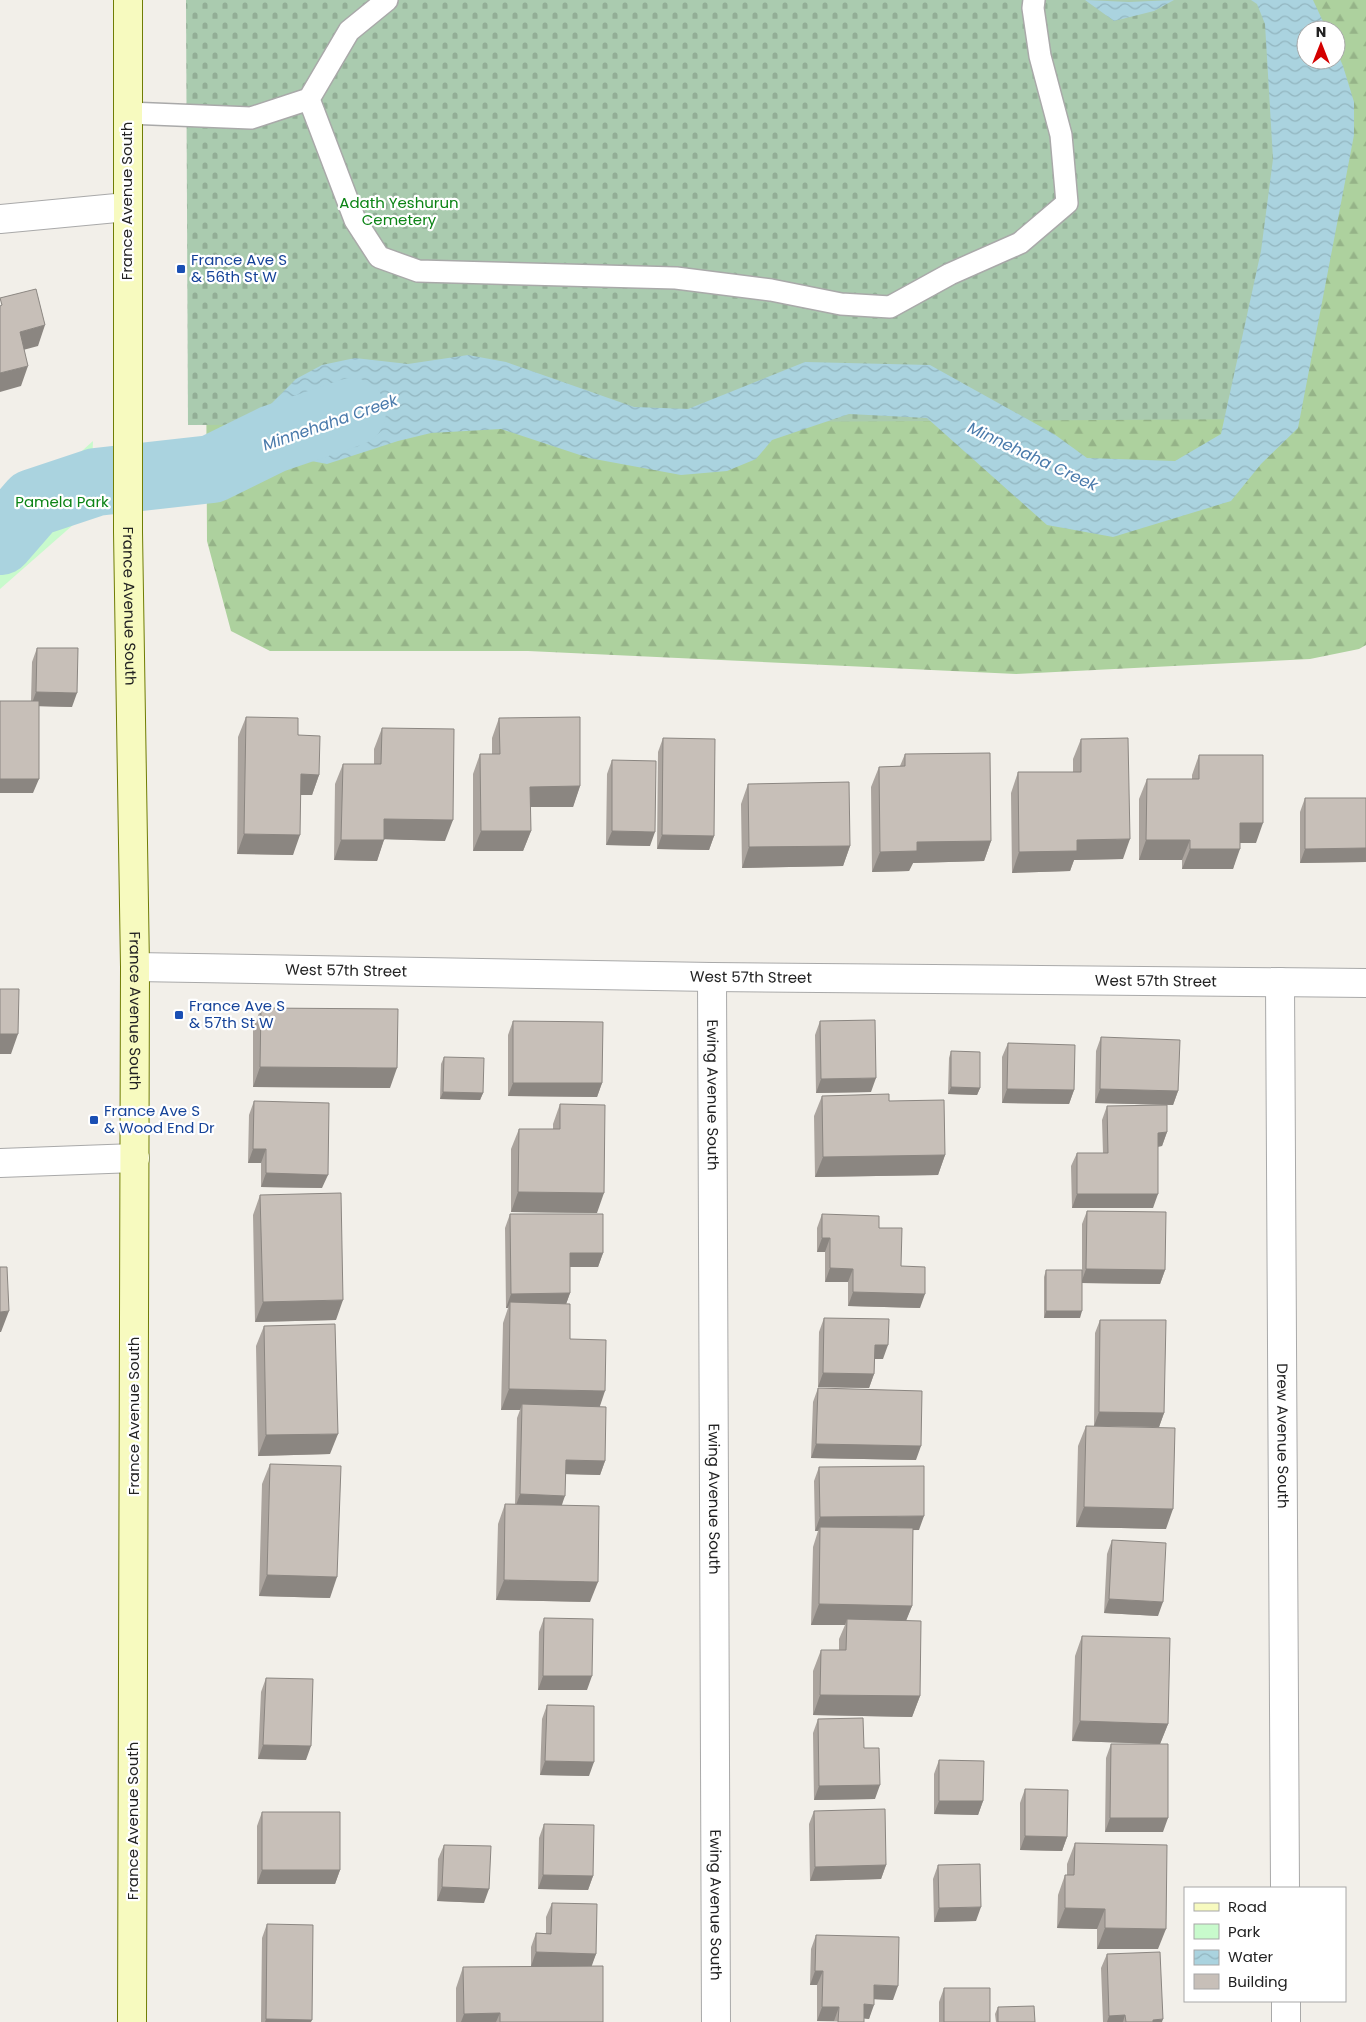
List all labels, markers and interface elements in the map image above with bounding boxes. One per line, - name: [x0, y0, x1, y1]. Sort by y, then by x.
- north arrow: [1296, 20, 1346, 70]
- text: N: [1316, 22, 1326, 42]
- street label: France Avenue South: [116, 122, 137, 280]
- park label: Adath Yeshurun Cemetery: [339, 192, 459, 230]
- place label: France Ave S & 56th St W: [191, 249, 287, 287]
- marker: France Ave S & 56th St W: [175, 263, 187, 275]
- water label: Minnehaha Creek: [260, 388, 401, 456]
- water label: Minnehaha Creek: [964, 416, 1102, 497]
- park label: Pamela Park: [15, 491, 109, 512]
- street label: France Avenue South: [118, 527, 141, 686]
- street label: France Avenue South: [124, 931, 146, 1090]
- street label: West 57th Street: [285, 959, 407, 982]
- street label: West 57th Street: [690, 966, 812, 988]
- street label: West 57th Street: [1095, 970, 1217, 992]
- place label: France Ave S & 57th St W: [189, 995, 285, 1033]
- marker: France Ave S & 57th St W: [173, 1009, 185, 1021]
- street label: Ewing Avenue South: [702, 1019, 724, 1171]
- place label: France Ave S & Wood End Dr: [104, 1100, 215, 1138]
- marker: France Ave S & Wood End Dr: [88, 1114, 100, 1126]
- street label: France Avenue South: [123, 1337, 144, 1495]
- street label: Drew Avenue South: [1272, 1363, 1294, 1509]
- street label: Ewing Avenue South: [704, 1423, 725, 1575]
- street label: France Avenue South: [122, 1742, 143, 1900]
- street label: Ewing Avenue South: [705, 1829, 727, 1981]
- legend: [1184, 1887, 1346, 2002]
- text: Road: [1228, 1896, 1267, 1917]
- text: Park: [1228, 1921, 1260, 1942]
- text: Water: [1228, 1946, 1274, 1967]
- text: Building: [1228, 1971, 1288, 1992]

